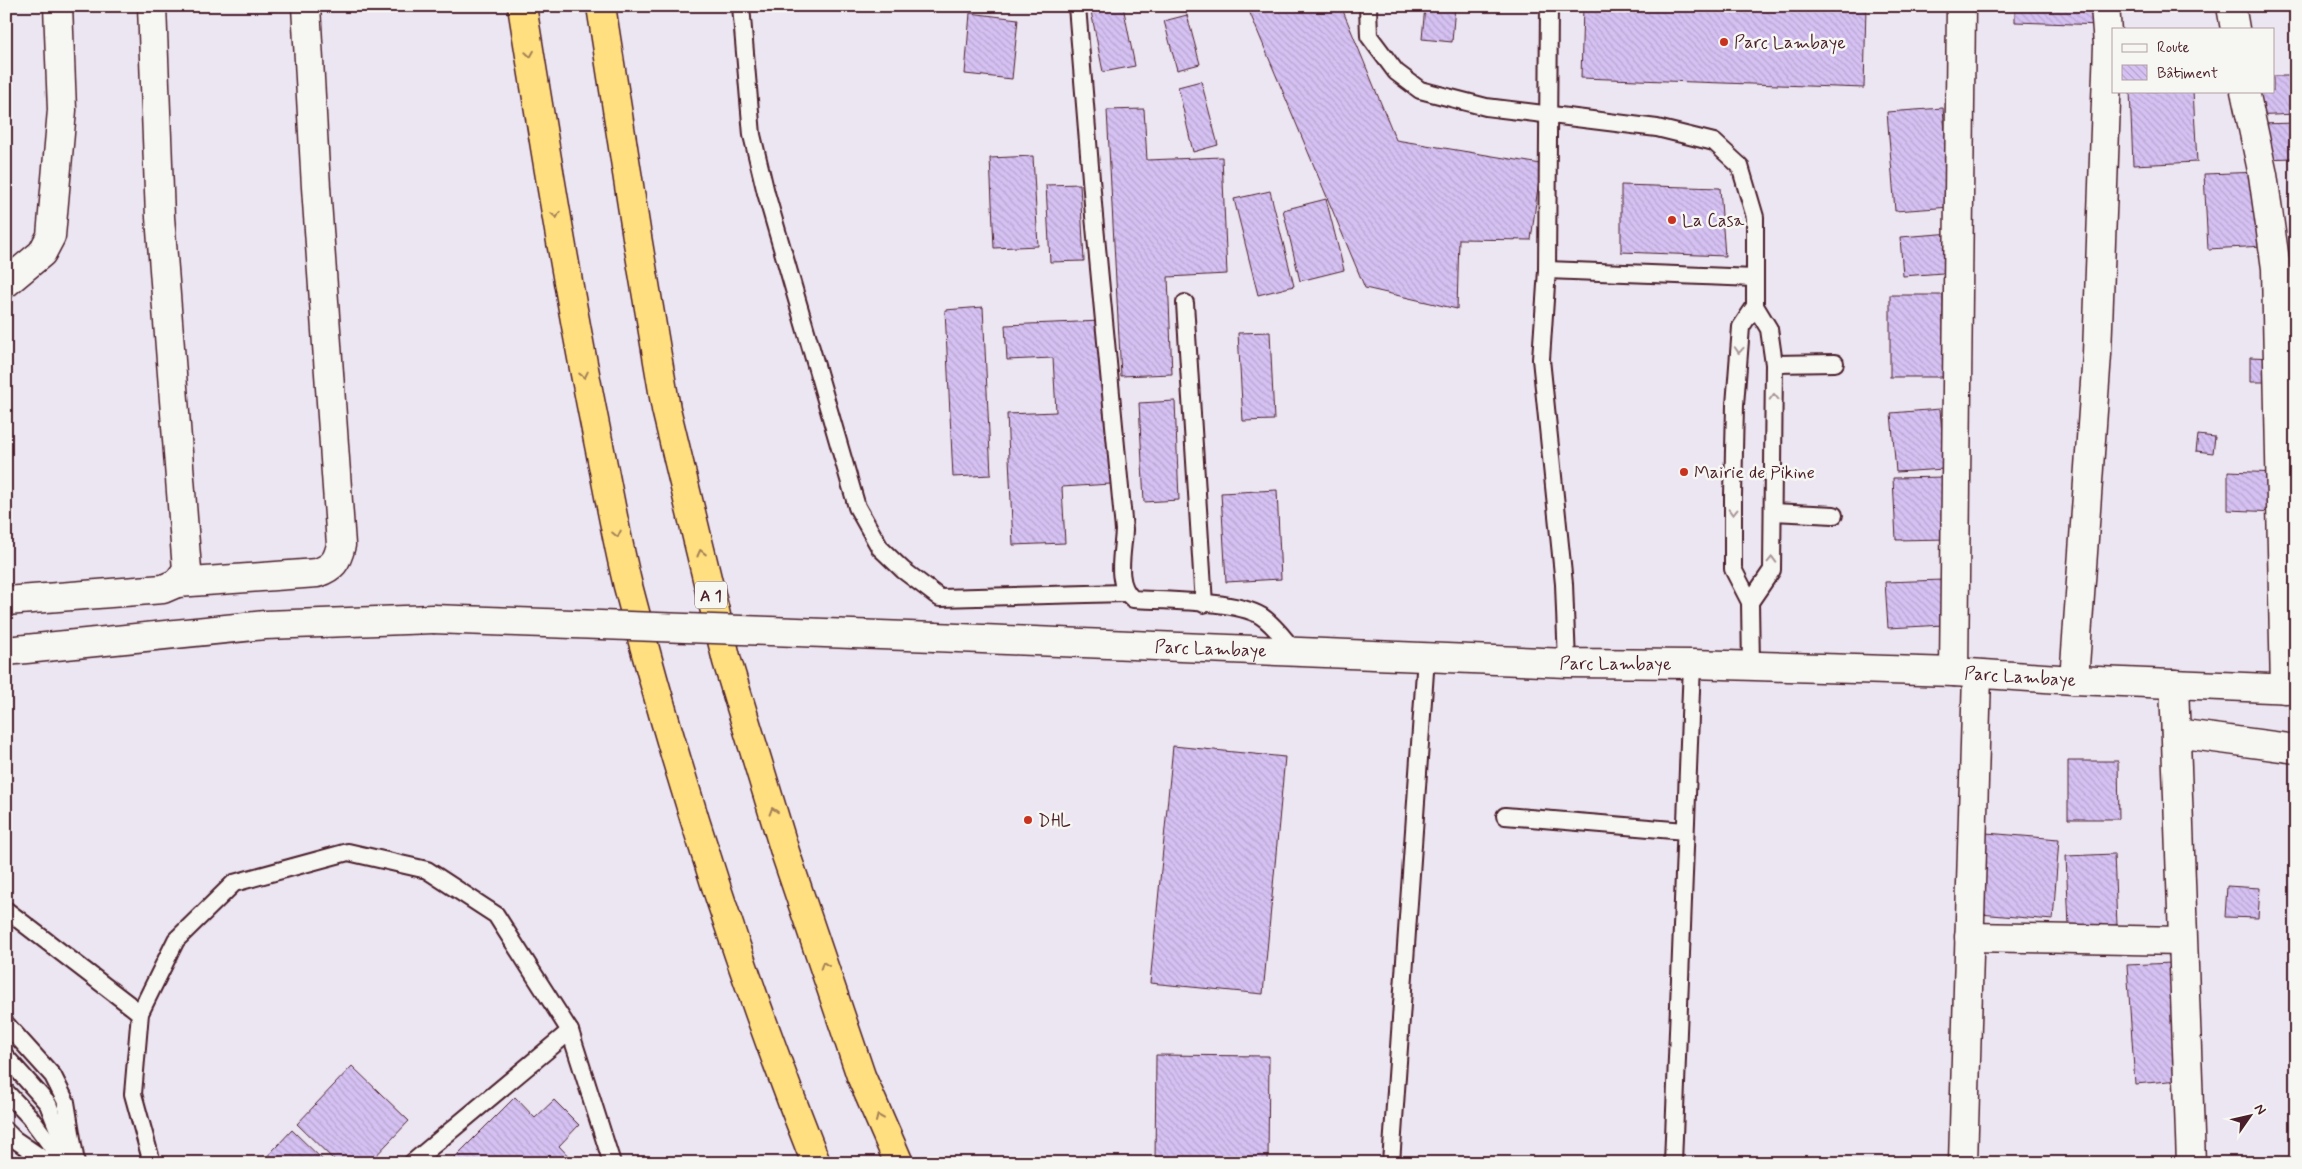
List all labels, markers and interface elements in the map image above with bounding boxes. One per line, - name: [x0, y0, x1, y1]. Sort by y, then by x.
- legend: [2112, 28, 2274, 92]
- place label: Parc Lambaye: [1734, 31, 1846, 55]
- marker: Parc Lambaye: [1718, 36, 1730, 48]
- text: Route: [2157, 38, 2190, 58]
- one-way arrow: [524, 51, 535, 59]
- text: Bâtiment: [2157, 64, 2218, 84]
- place label: La Casa: [1682, 209, 1745, 233]
- one-way arrow: [550, 210, 560, 219]
- marker: La Casa: [1666, 214, 1678, 226]
- one-way arrow: [1734, 346, 1745, 354]
- one-way arrow: [579, 370, 589, 379]
- one-way arrow: [1769, 393, 1779, 400]
- place label: Mairie de Pikine: [1694, 461, 1815, 485]
- marker: Mairie de Pikine: [1678, 466, 1690, 478]
- one-way arrow: [1727, 508, 1738, 516]
- one-way arrow: [612, 529, 622, 538]
- one-way arrow: [696, 549, 707, 558]
- one-way arrow: [1767, 555, 1777, 563]
- road number: A 1: [695, 582, 727, 608]
- street label: Parc Lambaye: [1154, 635, 1267, 664]
- street label: Parc Lambaye: [1559, 652, 1672, 677]
- street label: Parc Lambaye: [1963, 662, 2077, 693]
- one-way arrow: [769, 807, 779, 816]
- place label: DHL: [1038, 809, 1071, 833]
- marker: DHL: [1022, 814, 1034, 826]
- one-way arrow: [819, 962, 829, 970]
- north arrow: [2224, 1092, 2274, 1142]
- text: N: [2250, 1100, 2270, 1118]
- one-way arrow: [875, 1114, 886, 1123]

